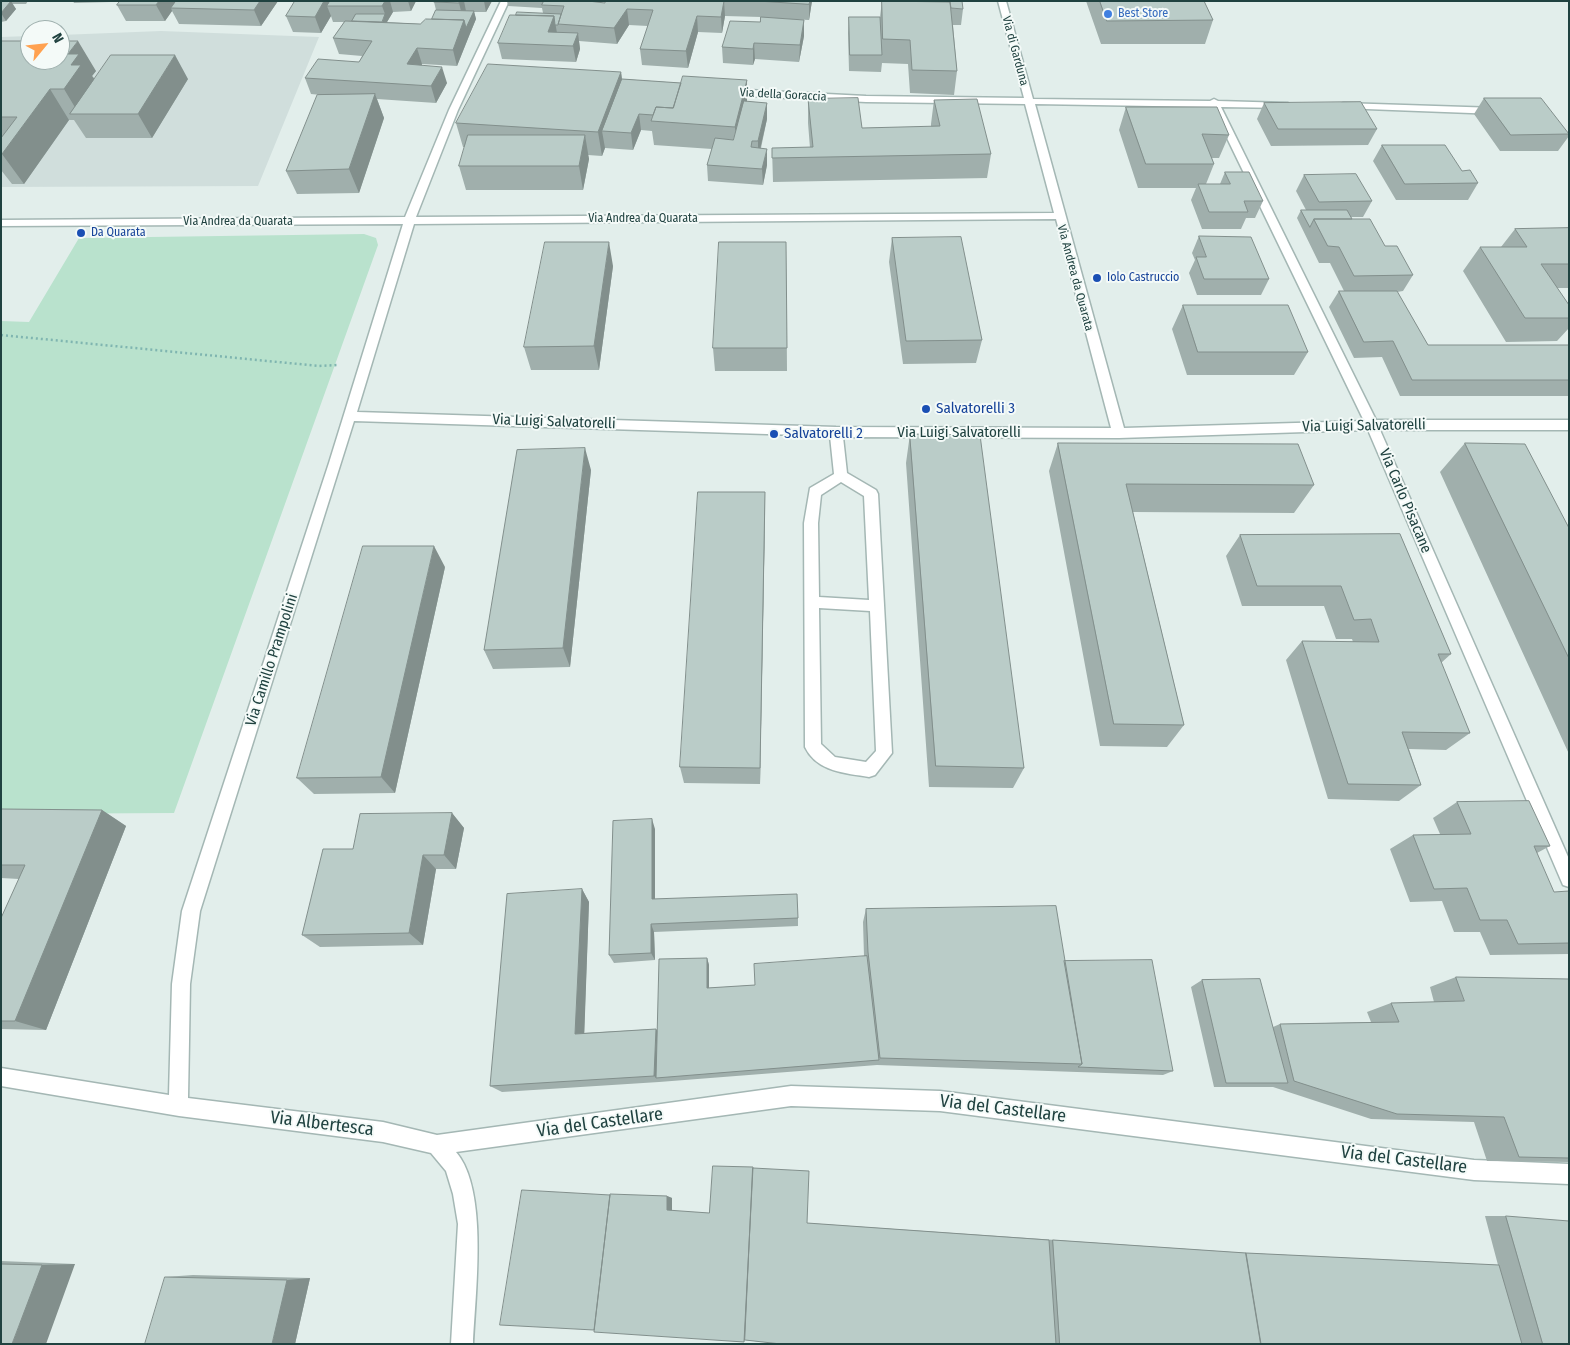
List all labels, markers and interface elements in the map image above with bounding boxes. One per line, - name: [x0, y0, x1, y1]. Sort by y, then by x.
- place label: Best Store: [1118, 7, 1168, 21]
- marker: Best Store: [1102, 8, 1114, 20]
- street label: Via di Garduna: [999, 15, 1031, 87]
- north arrow: [20, 20, 70, 70]
- text: N: [48, 30, 67, 46]
- street label: Via della Goraccia: [739, 86, 827, 104]
- street label: Via Andrea da Quarata: [588, 212, 698, 226]
- street label: Via Andrea da Quarata: [183, 215, 293, 229]
- street label: Via Andrea da Quarata: [1054, 223, 1096, 333]
- place label: Da Quarata: [91, 226, 146, 240]
- marker: Da Quarata: [75, 227, 87, 239]
- place label: Iolo Castruccio: [1107, 271, 1179, 285]
- marker: Iolo Castruccio: [1091, 272, 1103, 284]
- place label: Salvatorelli 3: [936, 400, 1015, 418]
- marker: Salvatorelli 3: [920, 403, 932, 415]
- street label: Via Luigi Salvatorelli: [492, 411, 616, 433]
- street label: Via Luigi Salvatorelli: [1302, 416, 1426, 436]
- street label: Via Luigi Salvatorelli: [897, 424, 1021, 442]
- place label: Salvatorelli 2: [784, 425, 863, 443]
- marker: Salvatorelli 2: [768, 428, 780, 440]
- street label: Via Carlo Pisacane: [1375, 446, 1435, 556]
- street label: Via Camillo Prampolini: [242, 592, 302, 728]
- street label: Via del Castellare: [939, 1091, 1067, 1127]
- street label: Via del Castellare: [536, 1103, 664, 1143]
- street label: Via Albertesca: [269, 1107, 375, 1141]
- street label: Via del Castellare: [1340, 1142, 1468, 1178]

